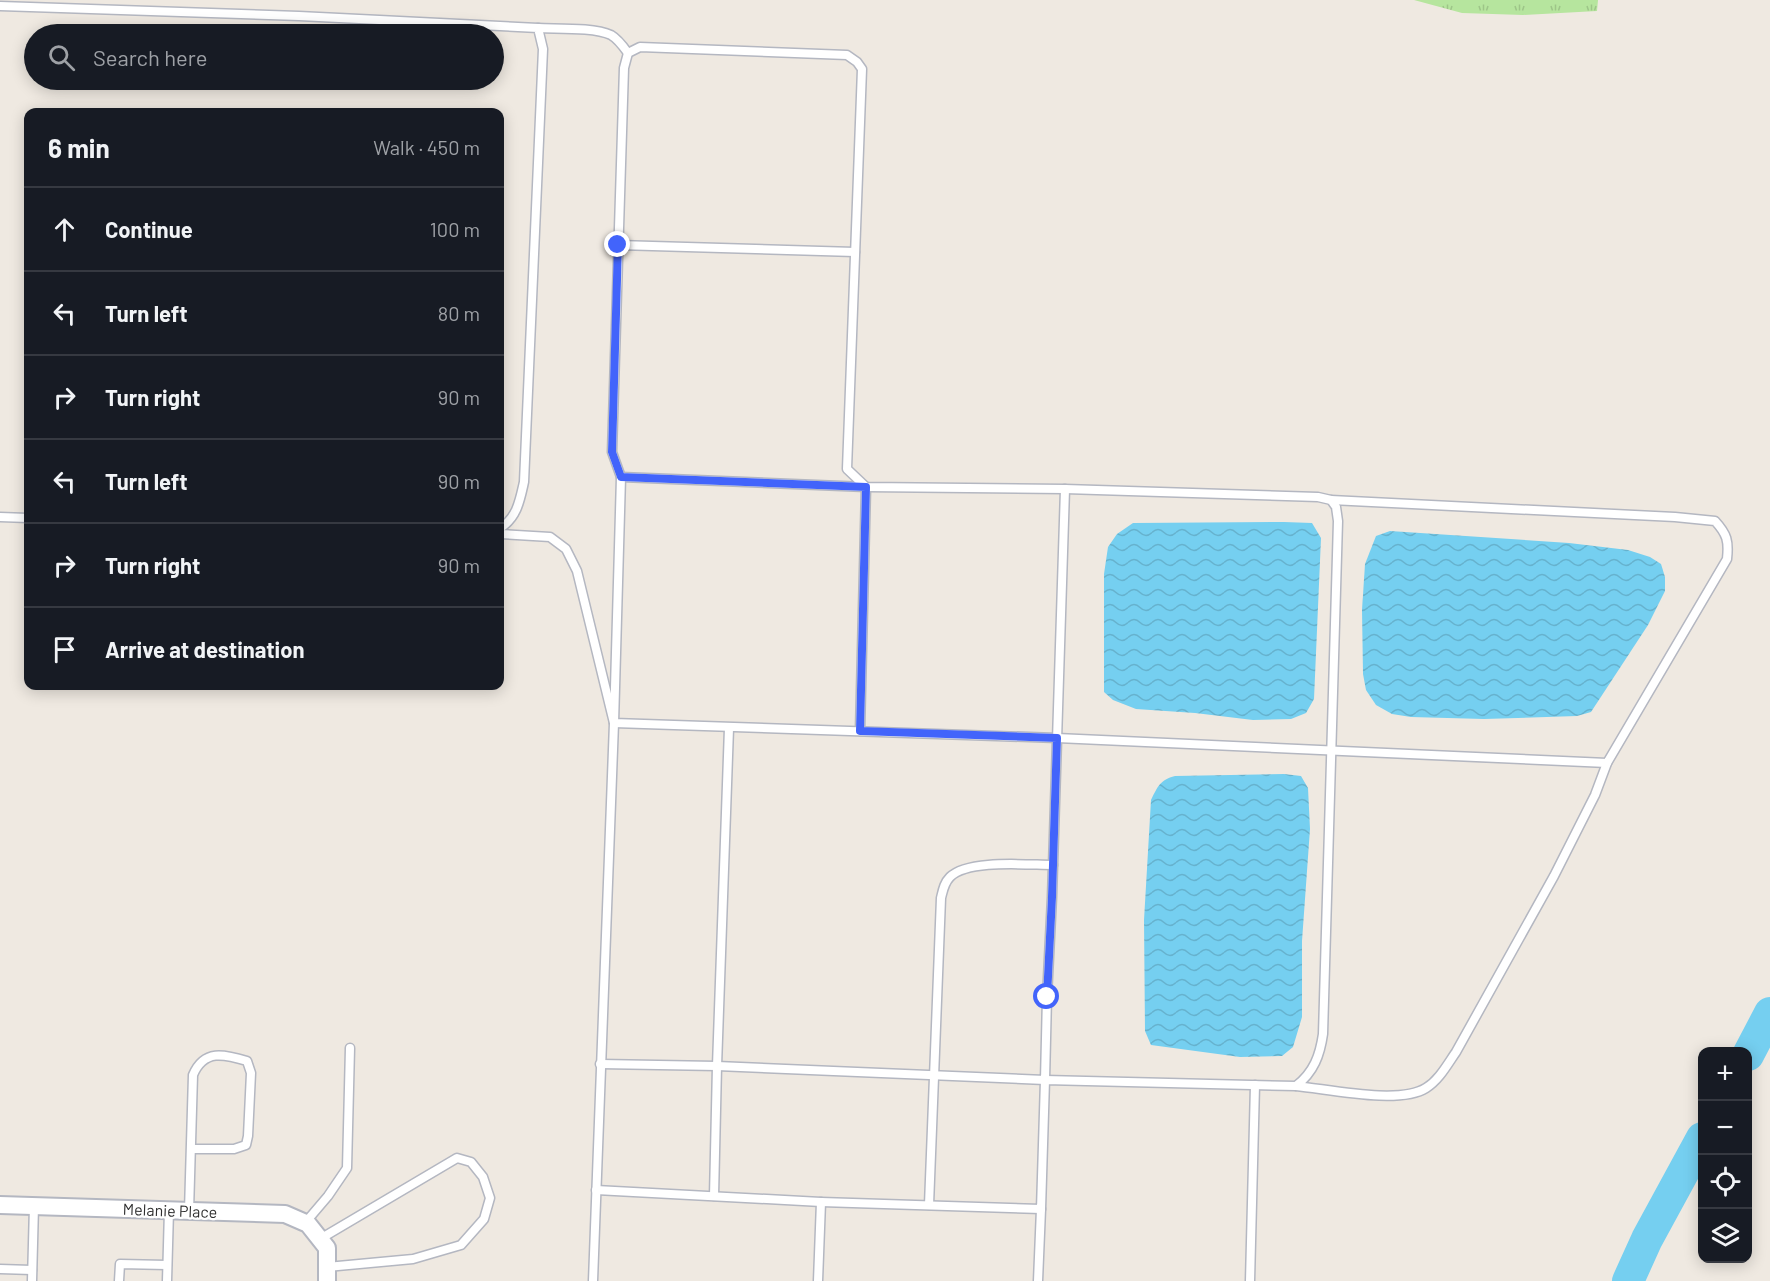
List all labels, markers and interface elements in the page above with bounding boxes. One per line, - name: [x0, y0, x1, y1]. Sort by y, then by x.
- search box: [24, 24, 504, 90]
- icon: search: [45, 41, 78, 74]
- text: Search here: [93, 44, 207, 70]
- text: 6 min: [48, 132, 110, 163]
- text: Walk · 450 m: [373, 135, 480, 159]
- icon: ahead: [48, 213, 81, 246]
- text: Continue: [105, 216, 193, 242]
- text: 100 m: [430, 217, 480, 241]
- route end: [604, 231, 630, 257]
- icon: left: [48, 297, 81, 330]
- text: Turn left: [105, 300, 188, 326]
- text: 80 m: [438, 301, 480, 325]
- icon: right: [48, 381, 81, 414]
- text: Turn right: [105, 384, 200, 410]
- text: 90 m: [438, 385, 480, 409]
- icon: left: [48, 465, 81, 498]
- text: Turn left: [105, 468, 188, 494]
- text: 90 m: [438, 469, 480, 493]
- icon: right: [48, 549, 81, 582]
- text: Turn right: [105, 552, 200, 578]
- text: 90 m: [438, 553, 480, 577]
- icon: arrive: [48, 633, 81, 666]
- text: Arrive at destination: [105, 636, 304, 662]
- route start: [1033, 983, 1059, 1009]
- map controls: [1698, 1047, 1752, 1263]
- button: +: [1698, 1047, 1752, 1101]
- button: −: [1698, 1101, 1752, 1155]
- button: locate: [1698, 1155, 1752, 1209]
- street label: Melanie Place: [123, 1199, 217, 1221]
- button: layers: [1698, 1209, 1752, 1263]

